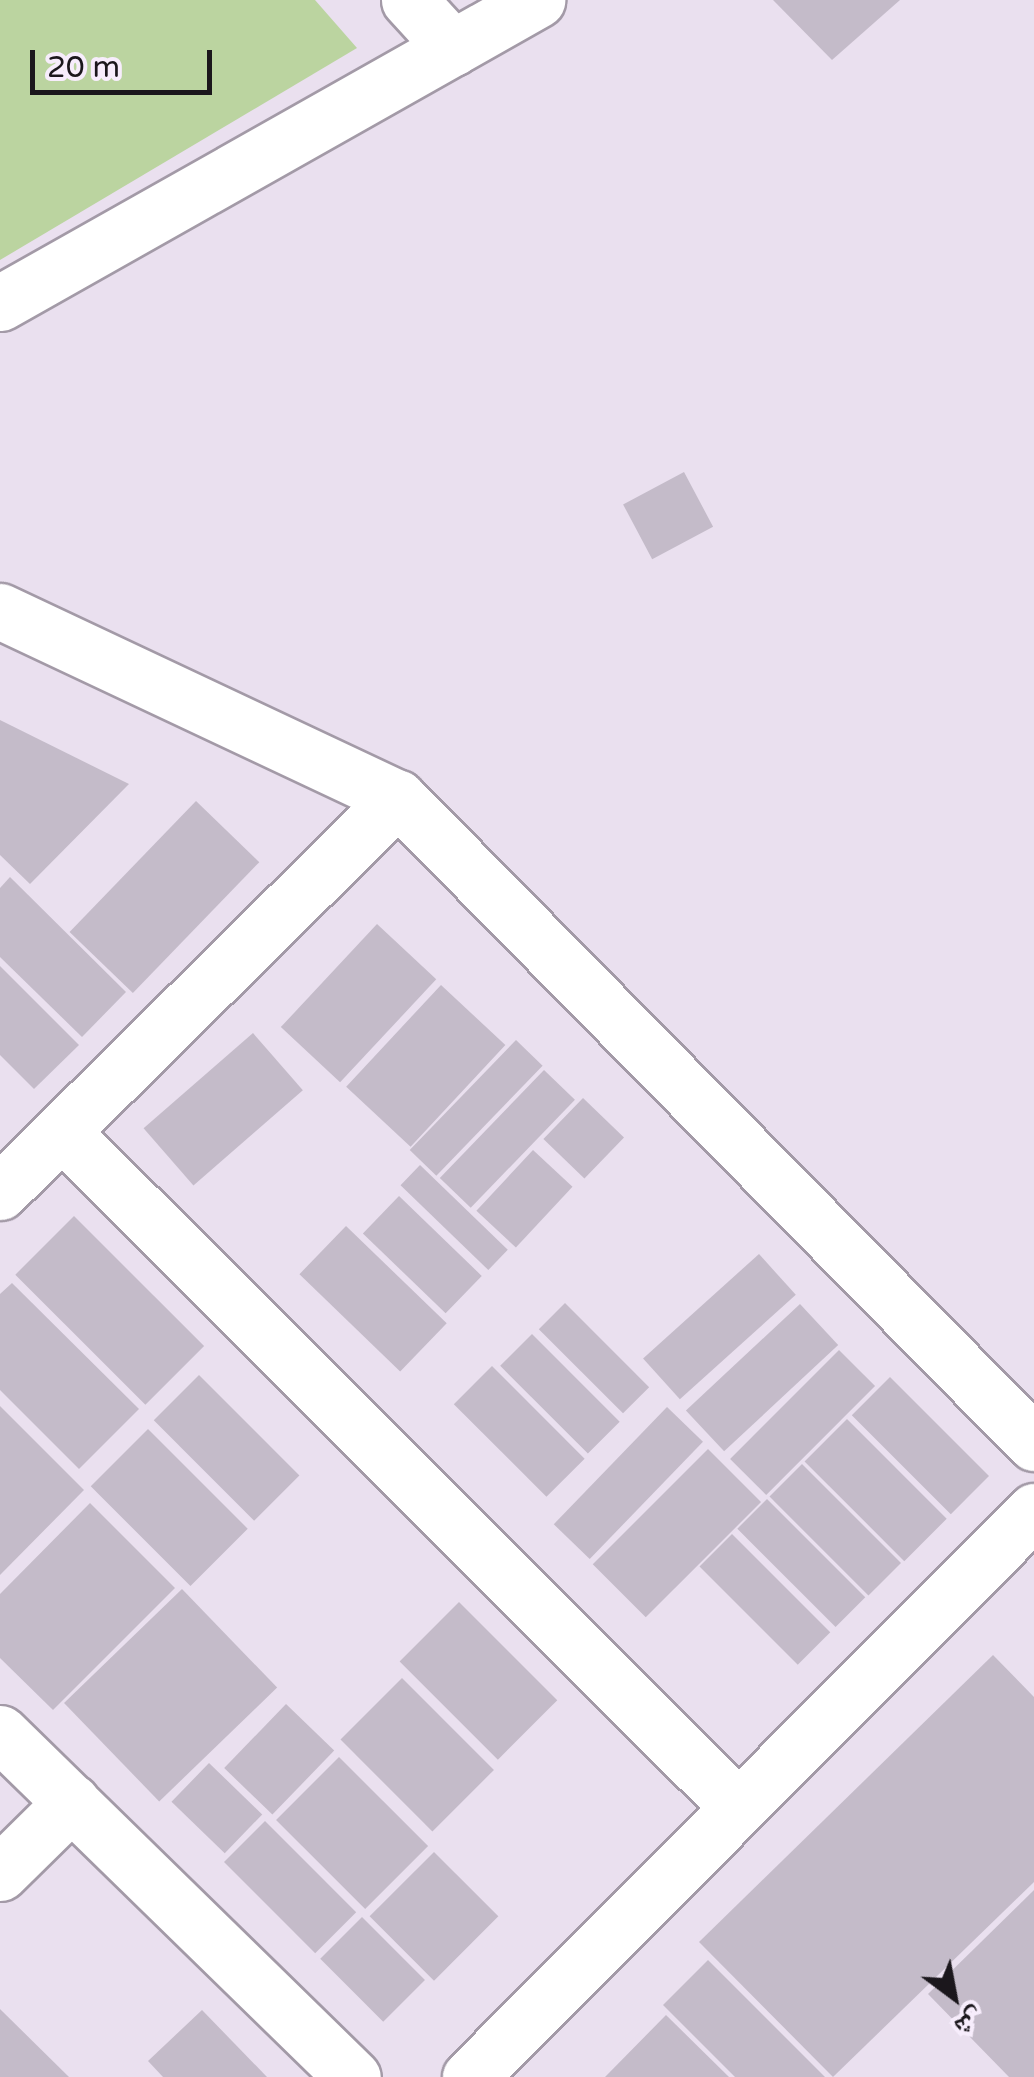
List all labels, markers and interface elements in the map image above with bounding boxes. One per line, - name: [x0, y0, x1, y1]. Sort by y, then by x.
- scale bar: [35, 30, 218, 92]
- text: 20 m: [47, 49, 120, 86]
- north arrow: [904, 1947, 1004, 2047]
- text: ش: [948, 2000, 992, 2045]

